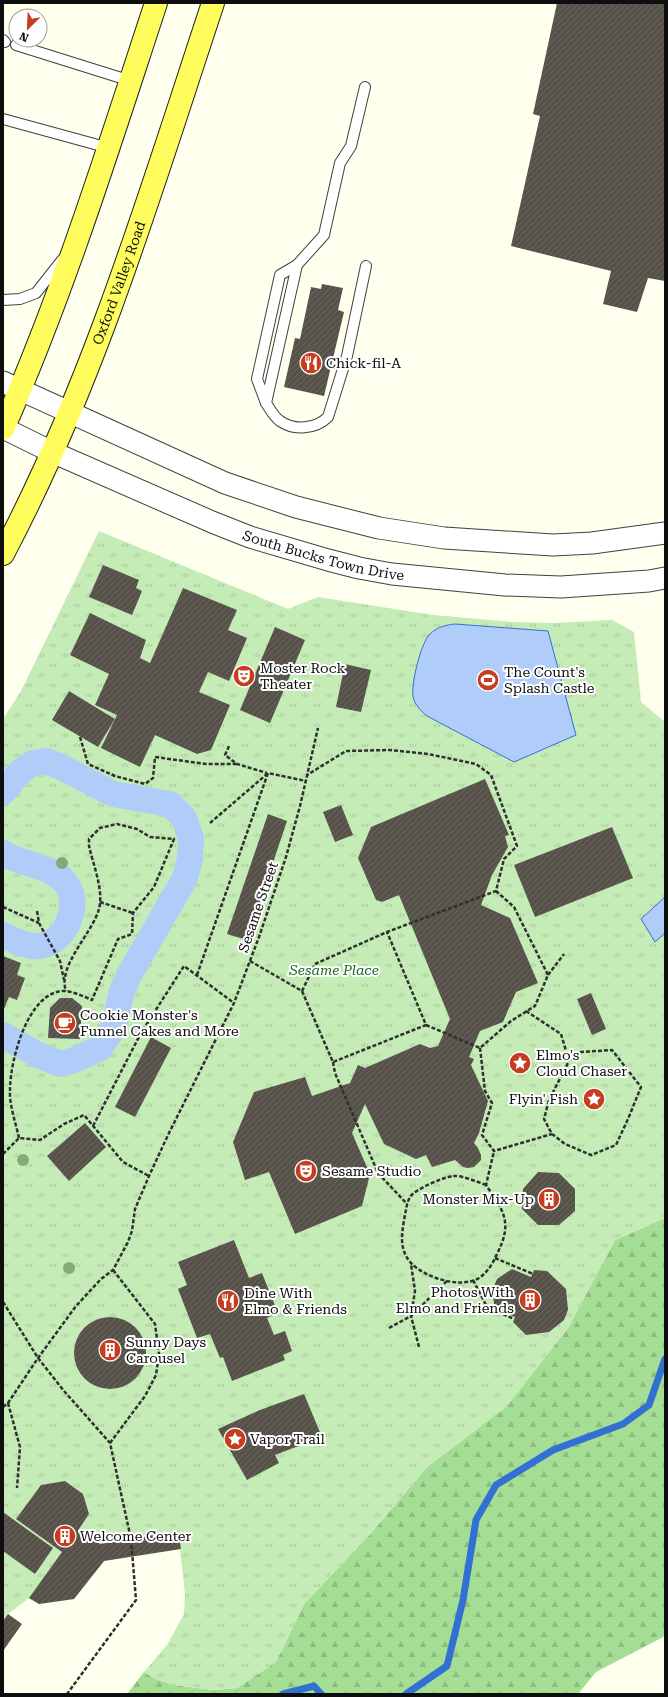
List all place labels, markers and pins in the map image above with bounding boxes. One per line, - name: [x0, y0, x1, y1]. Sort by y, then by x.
- restaurant icon: Chick-fil-A: [298, 350, 324, 376]
- place label: Chick-fil-A: [326, 355, 401, 371]
- place label: Moster Rock Theater: [260, 660, 345, 692]
- theatre icon: Moster Rock Theater: [231, 663, 257, 689]
- place label: The Count's Splash Castle: [504, 664, 595, 696]
- sports icon: The Count's Splash Castle: [475, 667, 501, 693]
- place label: Cookie Monster's Funnel Cakes and More: [80, 1007, 239, 1039]
- cafe icon: Cookie Monster's Funnel Cakes and More: [52, 1010, 78, 1036]
- place label: Elmo's Cloud Chaser: [536, 1047, 627, 1079]
- place icon: Elmo's Cloud Chaser: [507, 1050, 533, 1076]
- place icon: Flyin' Fish: [581, 1086, 607, 1112]
- place label: Flyin' Fish: [509, 1091, 578, 1107]
- theatre icon: Sesame Studio: [293, 1158, 319, 1184]
- place label: Sesame Studio: [322, 1163, 421, 1179]
- building icon: Monster Mix-Up: [536, 1186, 562, 1212]
- place label: Monster Mix-Up: [423, 1191, 534, 1207]
- place label: Photos With Elmo and Friends: [396, 1284, 514, 1316]
- place label: Dine With Elmo & Friends: [244, 1285, 347, 1317]
- building icon: Photos With Elmo and Friends: [517, 1287, 543, 1313]
- restaurant icon: Dine With Elmo & Friends: [215, 1288, 241, 1314]
- place label: Sunny Days Carousel: [126, 1334, 206, 1366]
- building icon: Sunny Days Carousel: [97, 1337, 123, 1363]
- place icon: Vapor Trail: [222, 1426, 248, 1452]
- place label: Vapor Trail: [250, 1431, 325, 1447]
- building icon: Welcome Center: [52, 1523, 78, 1549]
- place label: Welcome Center: [80, 1528, 192, 1544]

